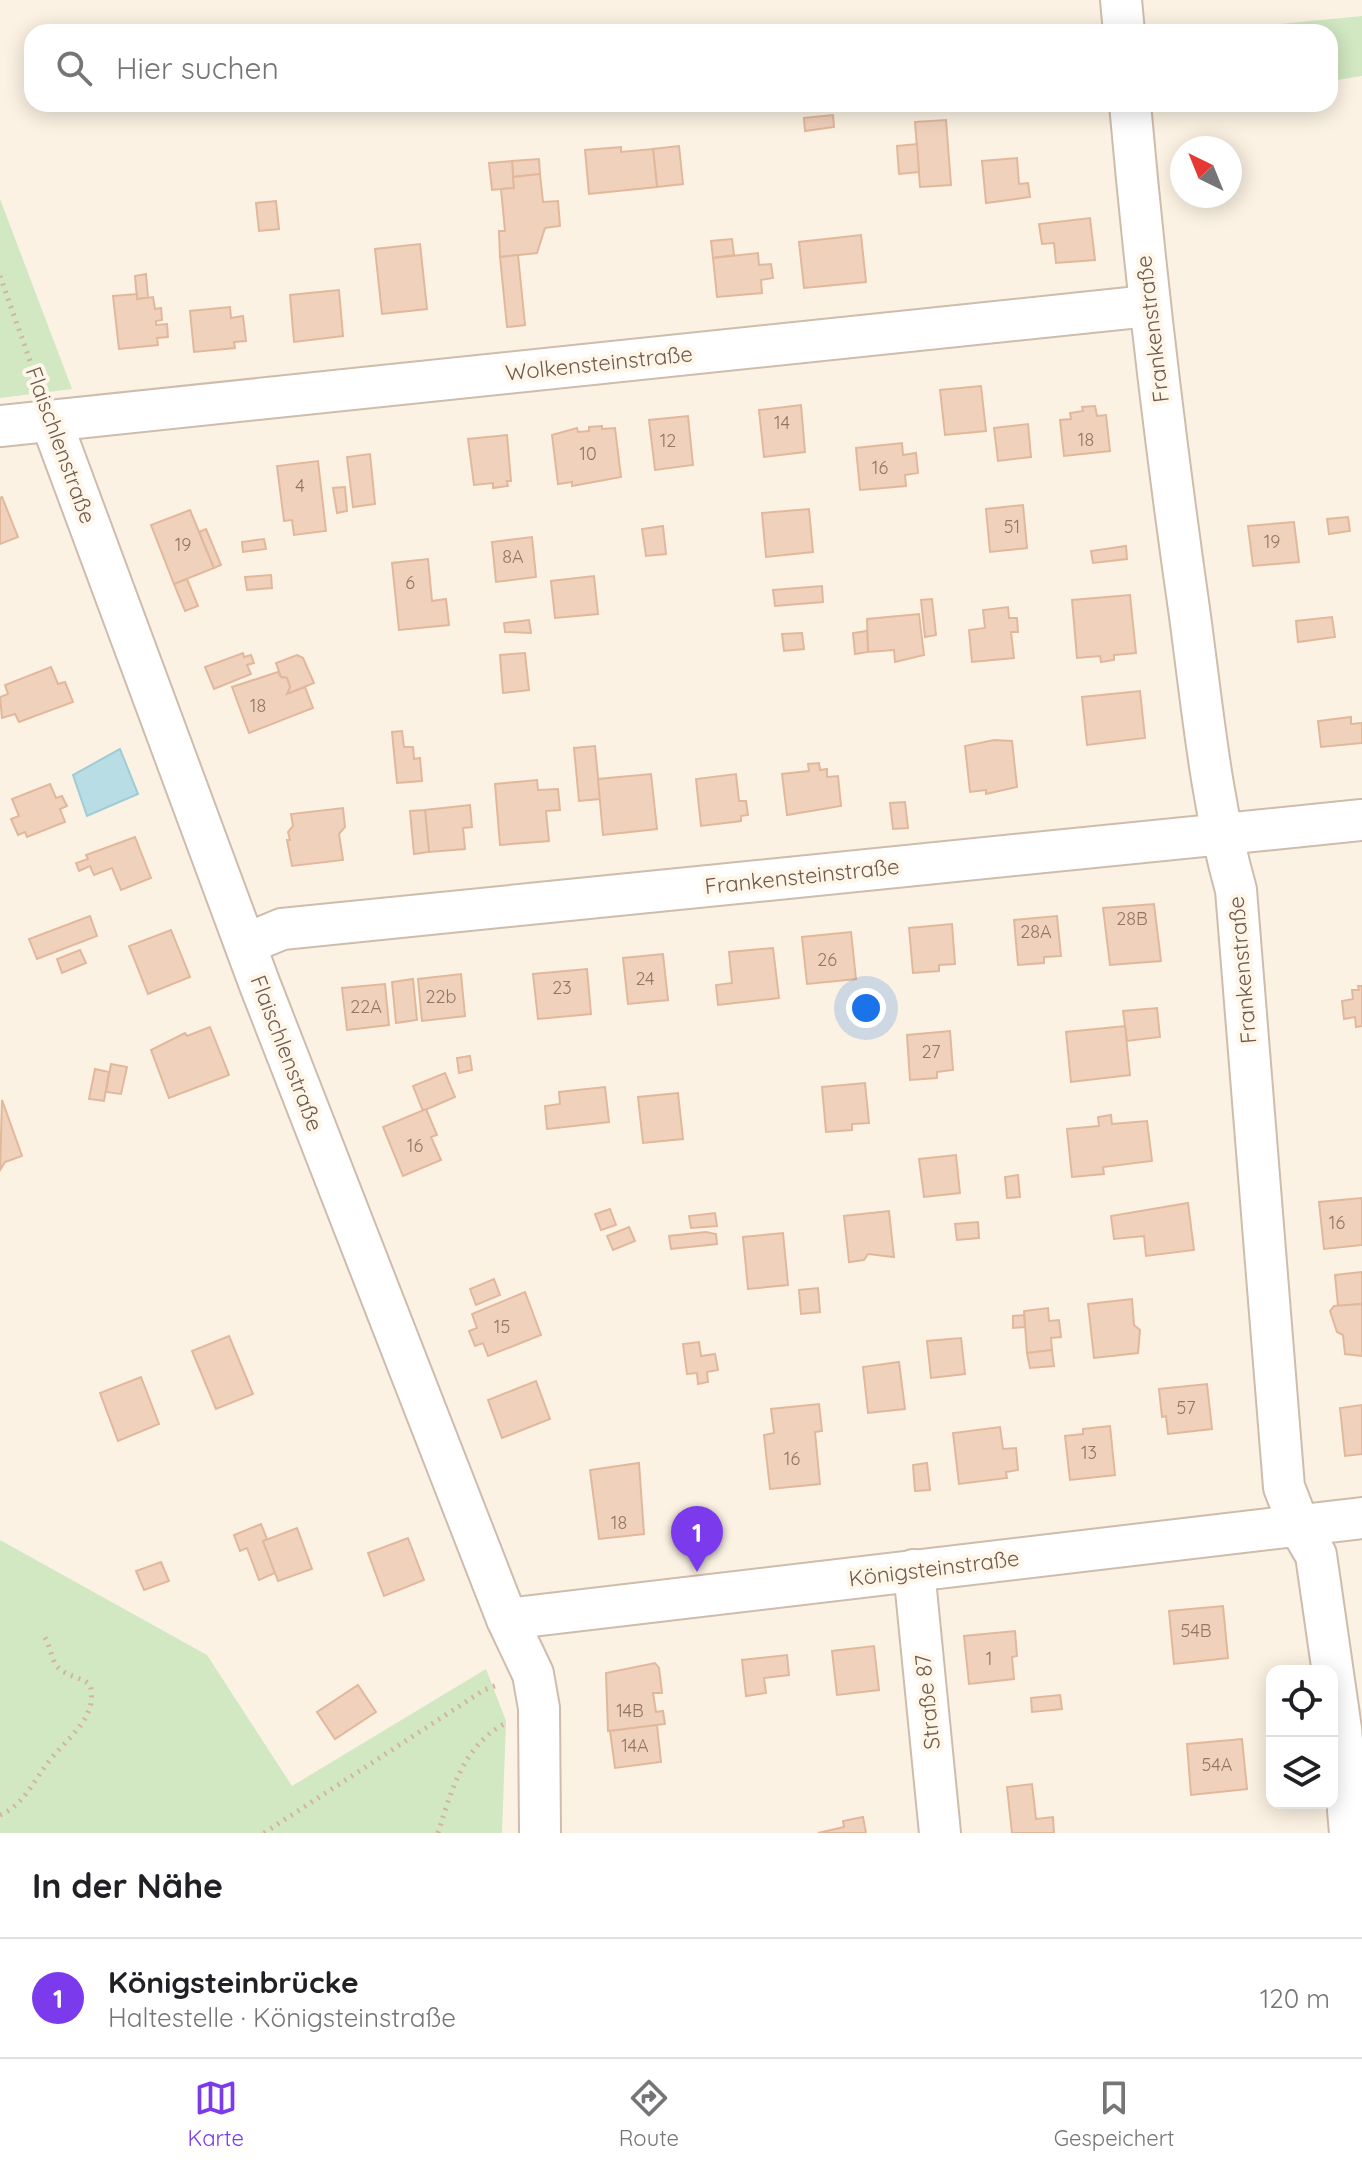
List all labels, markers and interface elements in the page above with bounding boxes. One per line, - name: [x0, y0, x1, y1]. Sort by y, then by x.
- search box: [24, 24, 1338, 112]
- icon: search: [52, 46, 96, 90]
- text: Hier suchen: [116, 49, 279, 87]
- north arrow: [1170, 136, 1242, 208]
- street label: Frankenstraße: [1129, 254, 1175, 404]
- street label: Wolkensteinstraße: [504, 339, 694, 387]
- street label: Flaischlenstraße: [20, 363, 102, 527]
- house number: 14: [774, 411, 790, 434]
- house number: 18: [1078, 428, 1094, 451]
- house number: 12: [660, 429, 676, 452]
- house number: 10: [579, 442, 597, 465]
- house number: 16: [872, 456, 888, 479]
- house number: 4: [295, 474, 305, 497]
- house number: 51: [1004, 515, 1020, 538]
- house number: 19: [1264, 530, 1280, 553]
- house number: 19: [175, 533, 191, 556]
- house number: 8A: [502, 545, 524, 568]
- house number: 6: [405, 571, 415, 594]
- house number: 18: [250, 694, 266, 717]
- street label: Frankensteinstraße: [703, 852, 901, 900]
- street label: Frankenstraße: [1222, 895, 1262, 1045]
- house number: 28B: [1116, 907, 1148, 930]
- house number: 28A: [1020, 920, 1052, 943]
- house number: 26: [817, 948, 837, 971]
- house number: 24: [635, 967, 655, 990]
- street label: Flaischlenstraße: [244, 971, 330, 1135]
- house number: 23: [552, 976, 572, 999]
- house number: 22b: [426, 985, 457, 1008]
- your location: [846, 988, 886, 1028]
- house number: 22A: [350, 995, 382, 1018]
- house number: 27: [922, 1040, 940, 1063]
- house number: 16: [407, 1134, 423, 1157]
- house number: 16: [1329, 1211, 1345, 1234]
- house number: 15: [494, 1315, 510, 1338]
- house number: 57: [1176, 1396, 1196, 1419]
- house number: 13: [1081, 1441, 1097, 1464]
- house number: 16: [784, 1447, 800, 1470]
- pin: 1: [671, 1506, 723, 1572]
- house number: 18: [611, 1511, 627, 1534]
- street label: Königsteinstraße: [847, 1544, 1021, 1592]
- house number: 54B: [1180, 1619, 1212, 1642]
- house number: 1: [986, 1647, 992, 1670]
- street label: Straße 87: [908, 1653, 946, 1751]
- map controls: [1266, 1665, 1338, 1809]
- button: locate: [1266, 1665, 1338, 1737]
- house number: 14B: [616, 1699, 644, 1722]
- house number: 14A: [621, 1734, 649, 1757]
- button: layers: [1266, 1737, 1338, 1809]
- house number: 54A: [1202, 1753, 1233, 1776]
- text: In der Nähe: [32, 1864, 223, 1907]
- text: Königsteinbrücke: [108, 1963, 359, 2001]
- text: 1: [53, 1982, 63, 2015]
- text: 120 m: [1260, 1982, 1330, 2015]
- text: Haltestelle · Königsteinstraße: [108, 2001, 456, 2034]
- tab: Karte: [187, 2076, 244, 2152]
- tab: Route: [619, 2076, 679, 2152]
- tab: Gespeichert: [1054, 2076, 1175, 2152]

